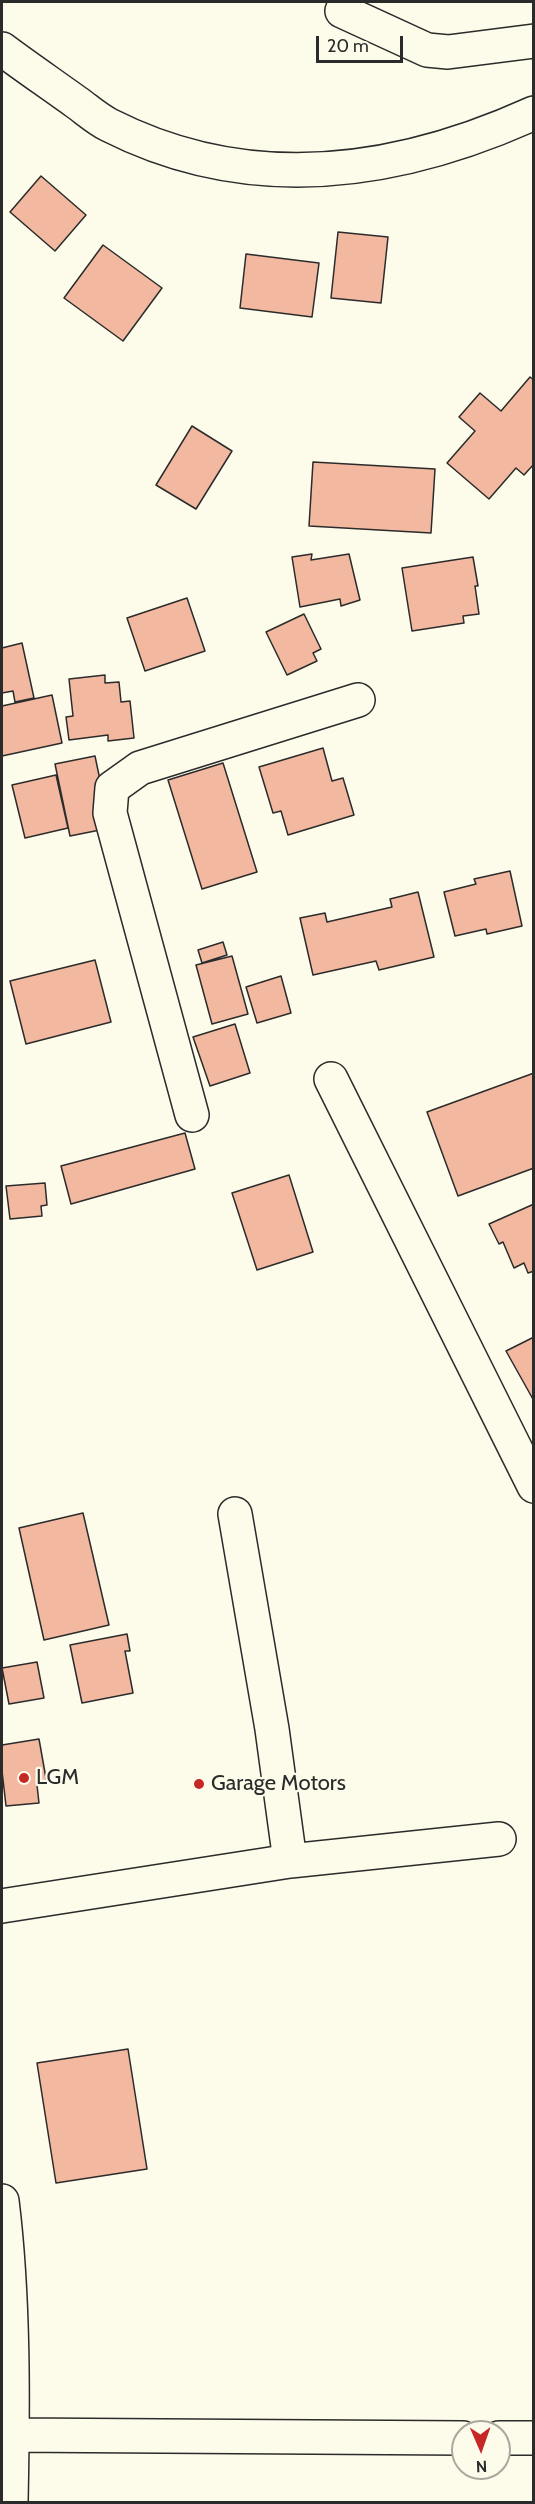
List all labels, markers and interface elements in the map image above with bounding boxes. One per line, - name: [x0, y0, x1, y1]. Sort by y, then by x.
- scale bar: [319, 24, 406, 62]
- text: 20 m: [327, 35, 369, 57]
- place label: LGM: [36, 1765, 79, 1791]
- marker: LGM: [17, 1771, 31, 1785]
- place label: Garage Motors: [211, 1771, 346, 1797]
- marker: Garage Motors: [192, 1777, 206, 1791]
- north arrow: [451, 2420, 511, 2480]
- text: N: [476, 2457, 488, 2476]

